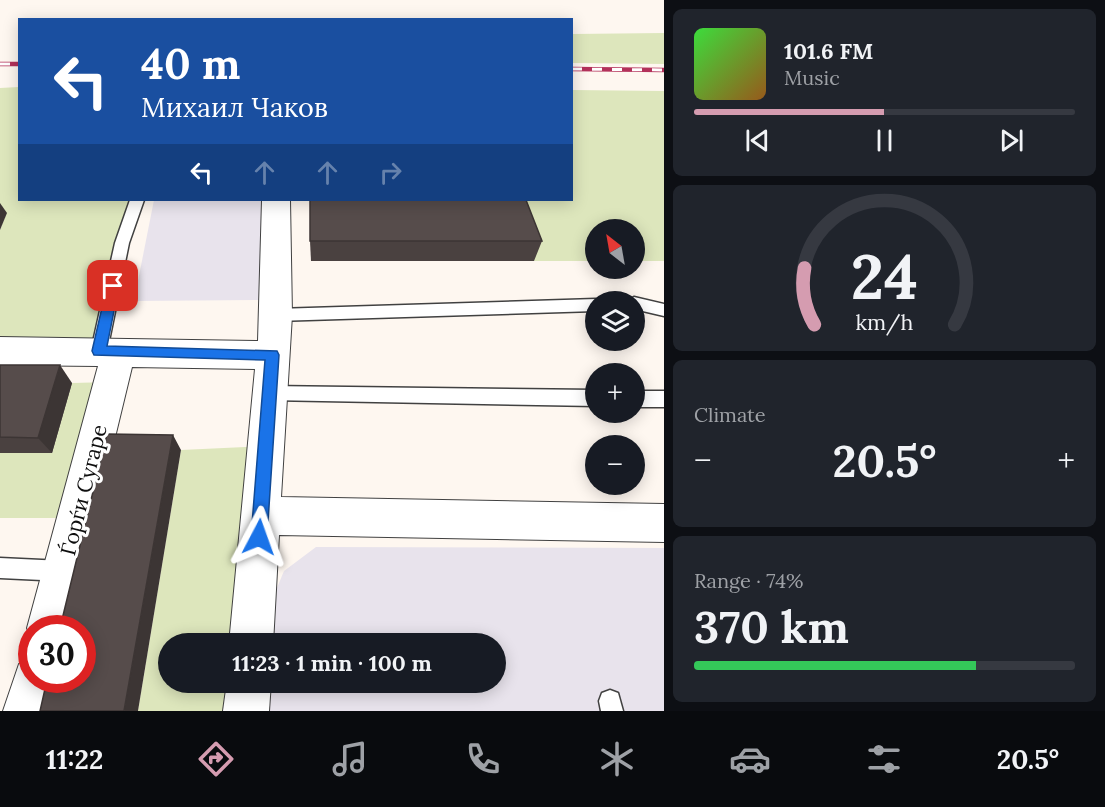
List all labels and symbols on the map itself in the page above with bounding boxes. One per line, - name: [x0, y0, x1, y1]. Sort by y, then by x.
- north arrow: [585, 219, 645, 279]
- pin: [87, 260, 138, 311]
- street label: Ѓорѓи Сугаре: [54, 422, 113, 558]
- position arrow: [227, 505, 291, 569]
- speed limit sign: 30: [18, 615, 96, 693]

